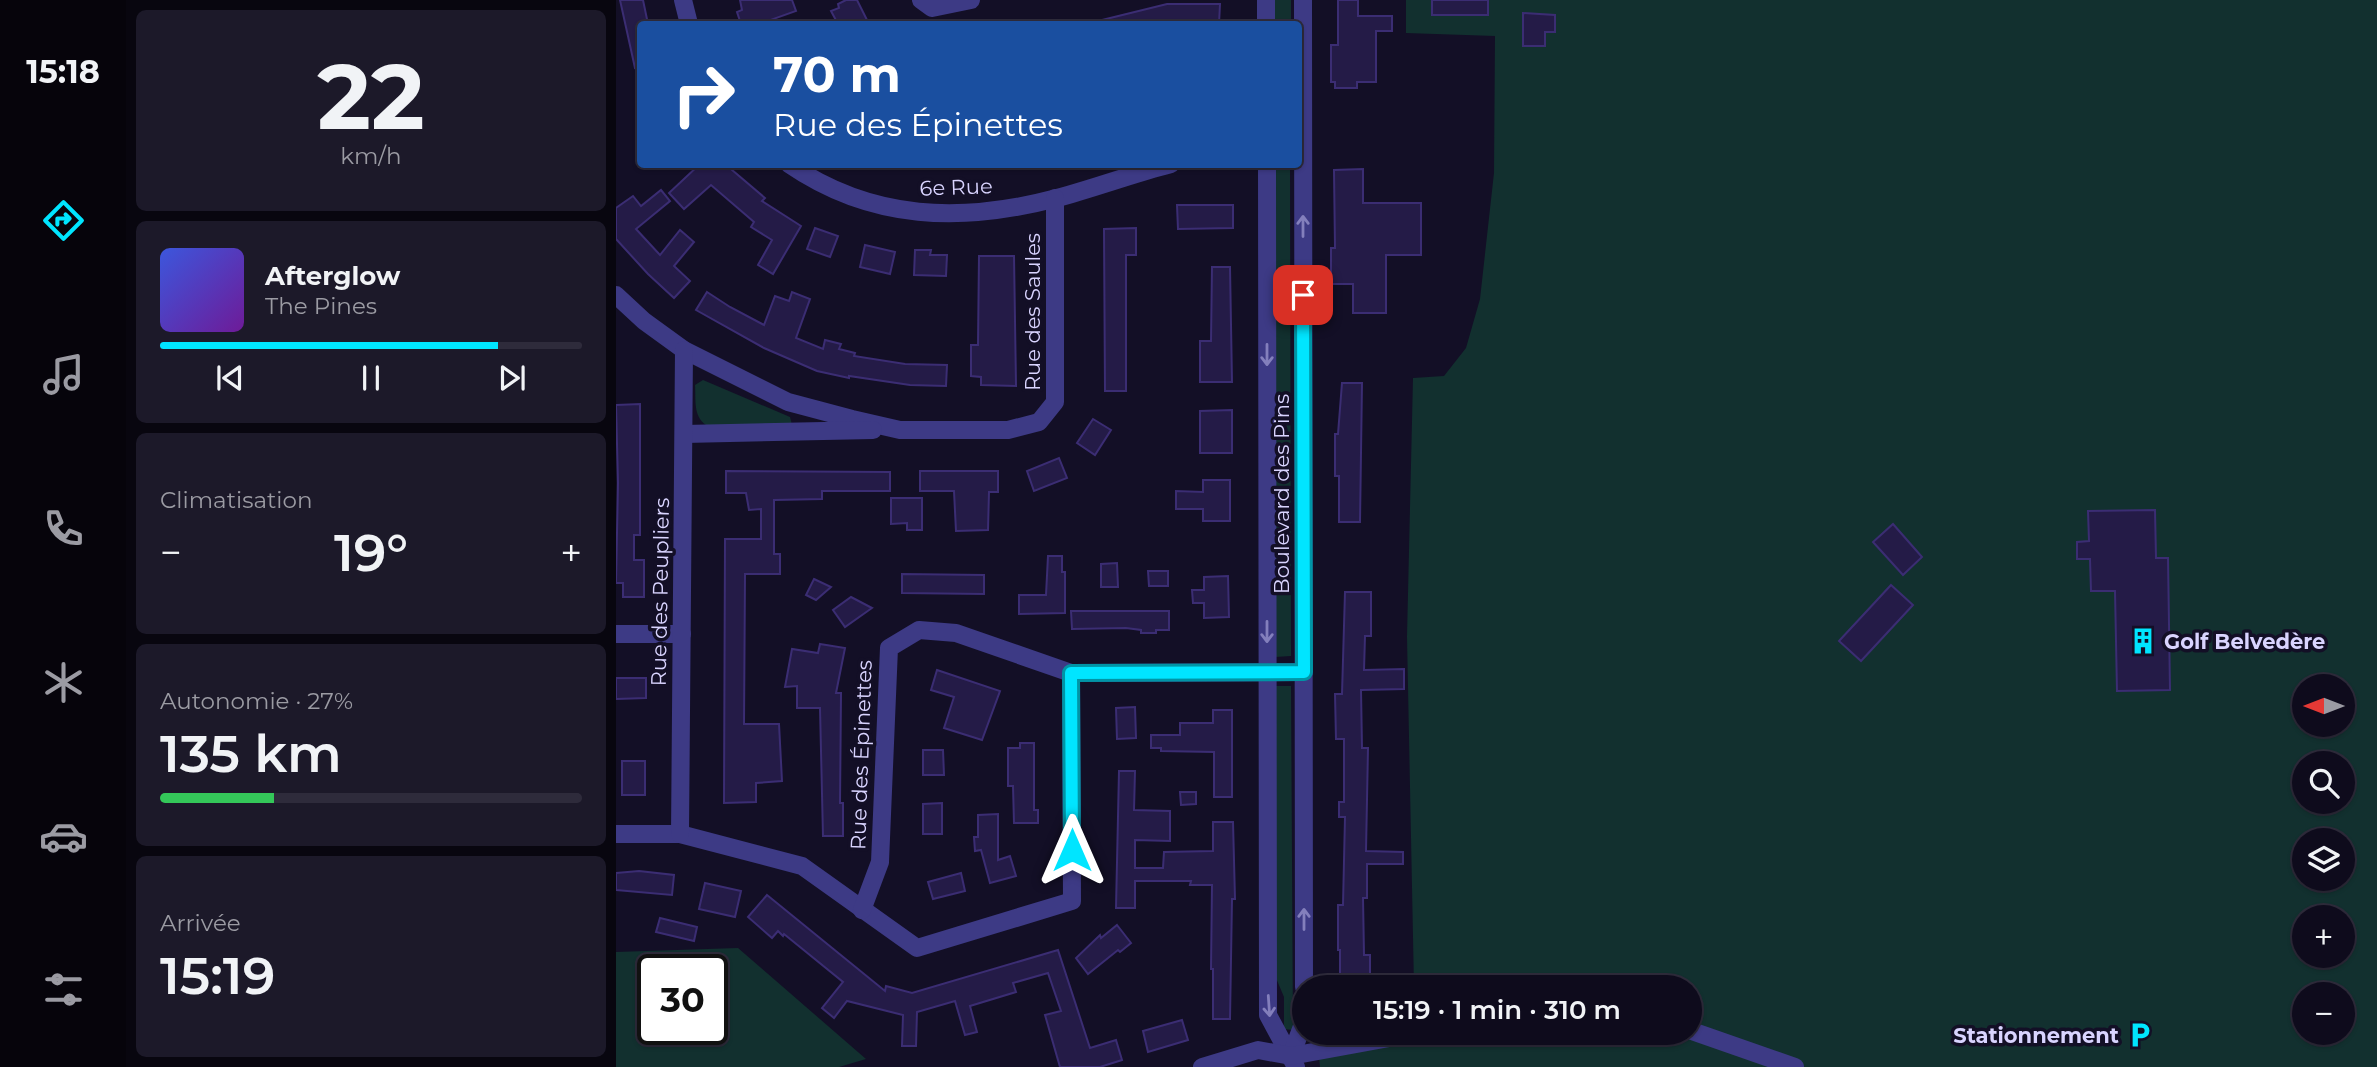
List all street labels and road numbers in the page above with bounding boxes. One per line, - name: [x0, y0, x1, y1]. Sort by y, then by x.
- street label: 6e Rue: [919, 173, 993, 201]
- street label: Rue des Saules: [1020, 233, 1045, 391]
- street label: Boulevard des Pins: [1269, 394, 1294, 594]
- street label: Rue des Peupliers: [646, 497, 674, 687]
- street label: Rue des Épinettes: [845, 659, 877, 851]

